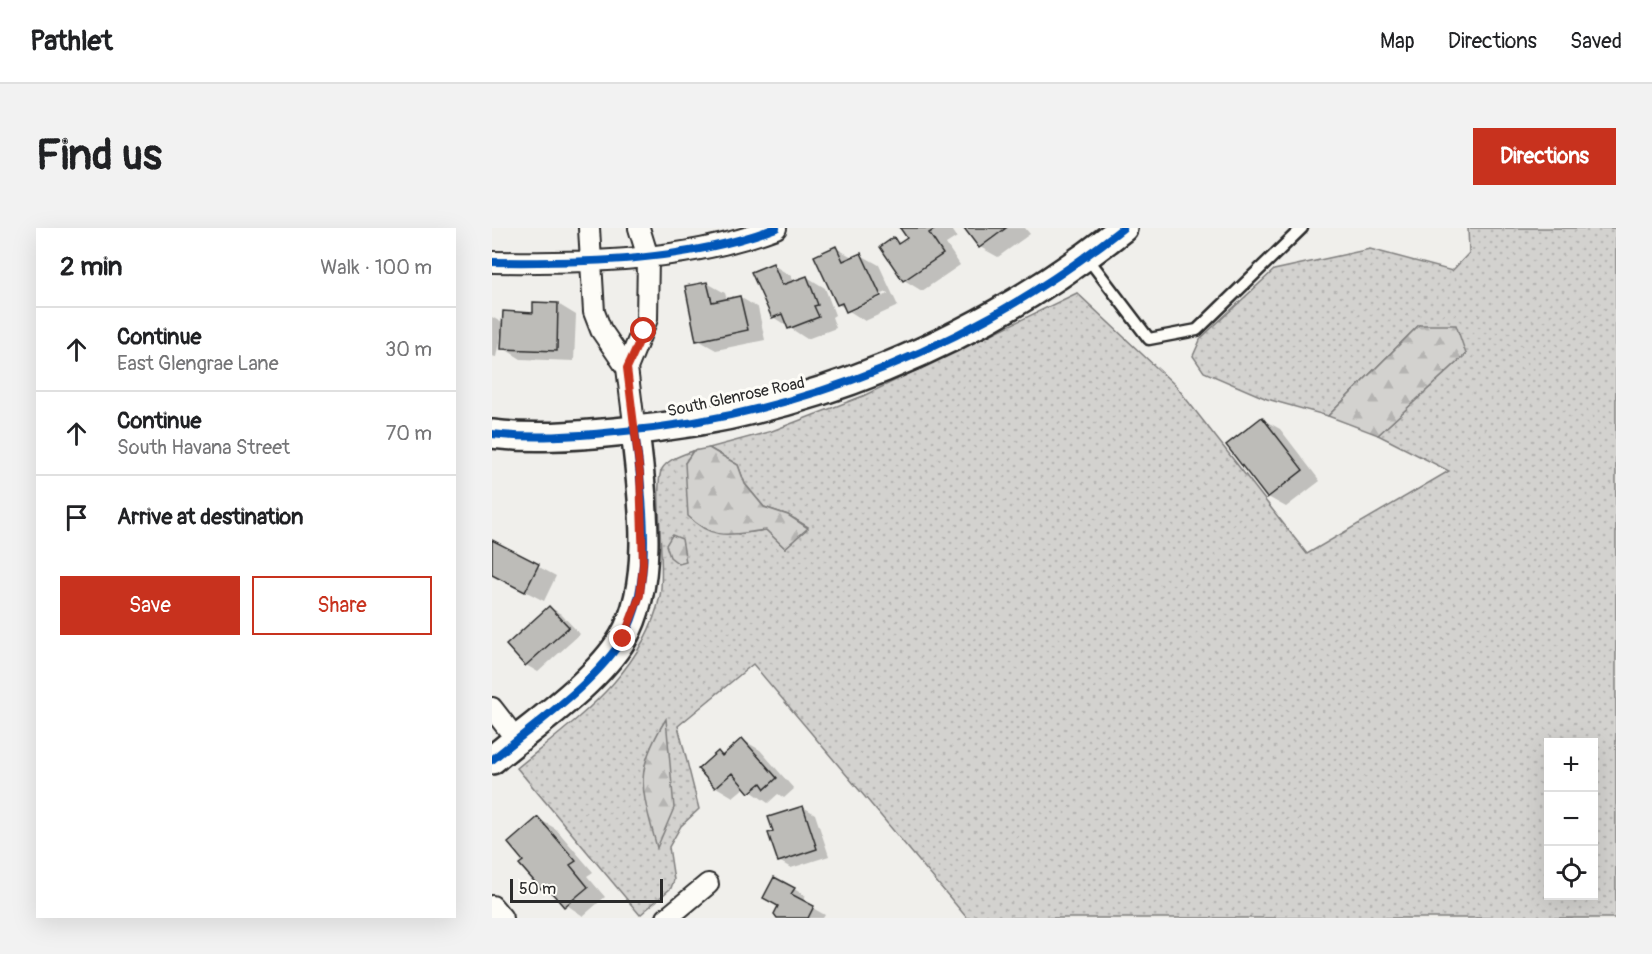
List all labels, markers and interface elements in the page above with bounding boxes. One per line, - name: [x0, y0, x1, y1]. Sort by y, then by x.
- text: Pathlet: [30, 24, 113, 59]
- text: Map: [1380, 28, 1415, 55]
- text: Directions: [1448, 28, 1537, 55]
- text: Saved: [1570, 28, 1622, 55]
- button: Directions: [1473, 128, 1616, 185]
- text: Find us: [36, 130, 162, 182]
- text: 2 min: [60, 251, 122, 283]
- text: Walk · 100 m: [320, 255, 432, 280]
- route start: [630, 317, 656, 343]
- text: Continue: [117, 323, 201, 351]
- icon: ahead: [60, 333, 93, 366]
- text: 30 m: [385, 337, 432, 362]
- text: East Glengrae Lane: [117, 351, 279, 376]
- street label: South Glenrose Road: [665, 373, 807, 421]
- text: Continue: [117, 407, 201, 435]
- icon: ahead: [60, 417, 93, 450]
- text: 70 m: [386, 421, 432, 446]
- text: South Havana Street: [117, 435, 290, 460]
- icon: arrive: [60, 501, 93, 534]
- text: Arrive at destination: [117, 503, 303, 531]
- button: Save: [60, 576, 240, 635]
- button: Share: [252, 576, 432, 635]
- route end: [609, 625, 635, 651]
- map controls: [1544, 738, 1598, 900]
- button: +: [1544, 738, 1598, 792]
- button: −: [1544, 792, 1598, 846]
- button: locate: [1544, 846, 1598, 900]
- scale bar: [510, 876, 663, 904]
- text: 50 m: [519, 879, 556, 899]

